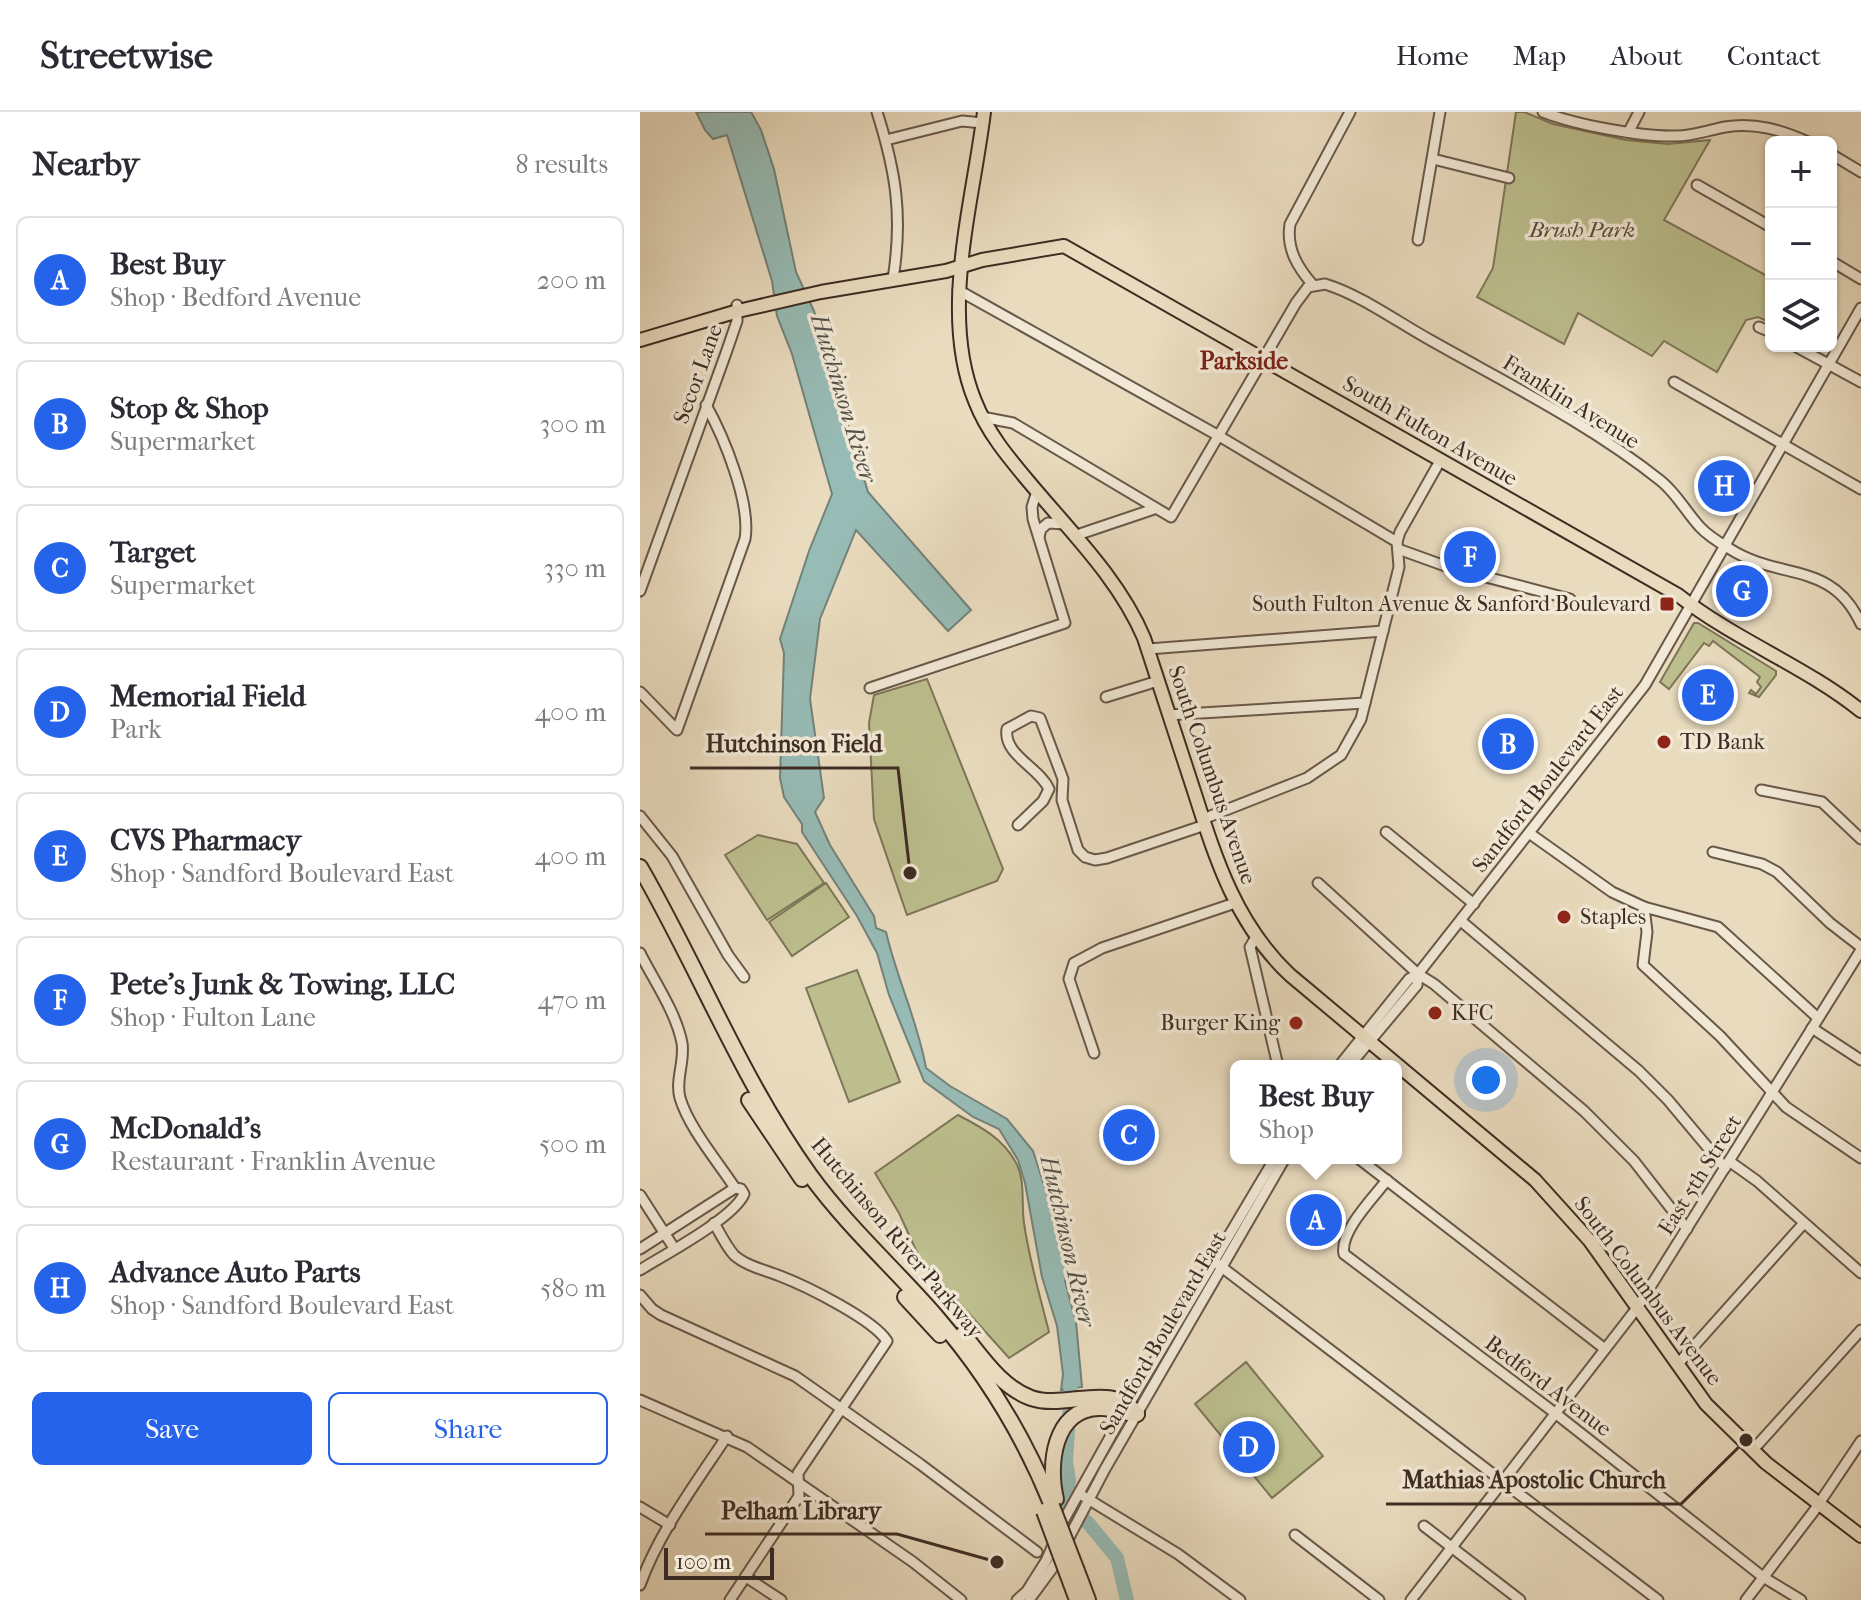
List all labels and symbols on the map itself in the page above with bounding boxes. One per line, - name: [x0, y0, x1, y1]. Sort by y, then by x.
- park label: Brush Park: [1528, 217, 1635, 243]
- water label: Hutchinson River: [805, 310, 884, 488]
- street label: Secor Lane: [668, 321, 728, 427]
- district label: Parkside: [1200, 347, 1288, 375]
- street label: Franklin Avenue: [1498, 350, 1644, 455]
- street label: South Fulton Avenue: [1338, 370, 1522, 492]
- pin: H: [1698, 456, 1750, 516]
- pin: F: [1444, 527, 1496, 587]
- pin: G: [1716, 561, 1768, 621]
- place label: South Fulton Avenue & Sanford Boulevard: [1252, 591, 1652, 617]
- marker: South Fulton Avenue & Sanford Boulevard: [1658, 595, 1676, 613]
- street label: South Columbus Avenue: [1162, 662, 1262, 888]
- pin: E: [1682, 665, 1734, 725]
- street label: Sandford Boulevard East: [1467, 680, 1629, 878]
- pin: B: [1482, 714, 1534, 774]
- callout: Hutchinson Field: [690, 720, 898, 768]
- place label: TD Bank: [1680, 729, 1766, 755]
- text: Hutchinson Field: [706, 730, 883, 758]
- marker: TD Bank: [1655, 733, 1673, 751]
- place label: Staples: [1580, 904, 1646, 930]
- marker: Staples: [1555, 908, 1573, 926]
- place label: KFC: [1451, 1000, 1494, 1026]
- marker: KFC: [1426, 1004, 1444, 1022]
- place label: Burger King: [1160, 1010, 1280, 1036]
- marker: Burger King: [1287, 1014, 1305, 1032]
- your location: [1466, 1060, 1506, 1100]
- pin: C: [1103, 1105, 1155, 1165]
- street label: East 5th Street: [1653, 1110, 1747, 1240]
- street label: Hutchinson River Parkway: [805, 1132, 990, 1345]
- water label: Hutchinson River: [1035, 1152, 1102, 1331]
- pin: A: [1290, 1190, 1342, 1250]
- street label: South Columbus Avenue: [1569, 1191, 1728, 1391]
- street label: Sandford Boulevard East: [1094, 1227, 1232, 1439]
- street label: Bedford Avenue: [1480, 1330, 1617, 1442]
- pin: D: [1223, 1417, 1275, 1477]
- callout: Mathias Apostolic Church: [1386, 1456, 1681, 1504]
- text: Mathias Apostolic Church: [1402, 1466, 1666, 1494]
- callout: Pelham Library: [705, 1486, 897, 1534]
- text: Pelham Library: [721, 1497, 882, 1525]
- scale bar: [664, 1544, 774, 1580]

